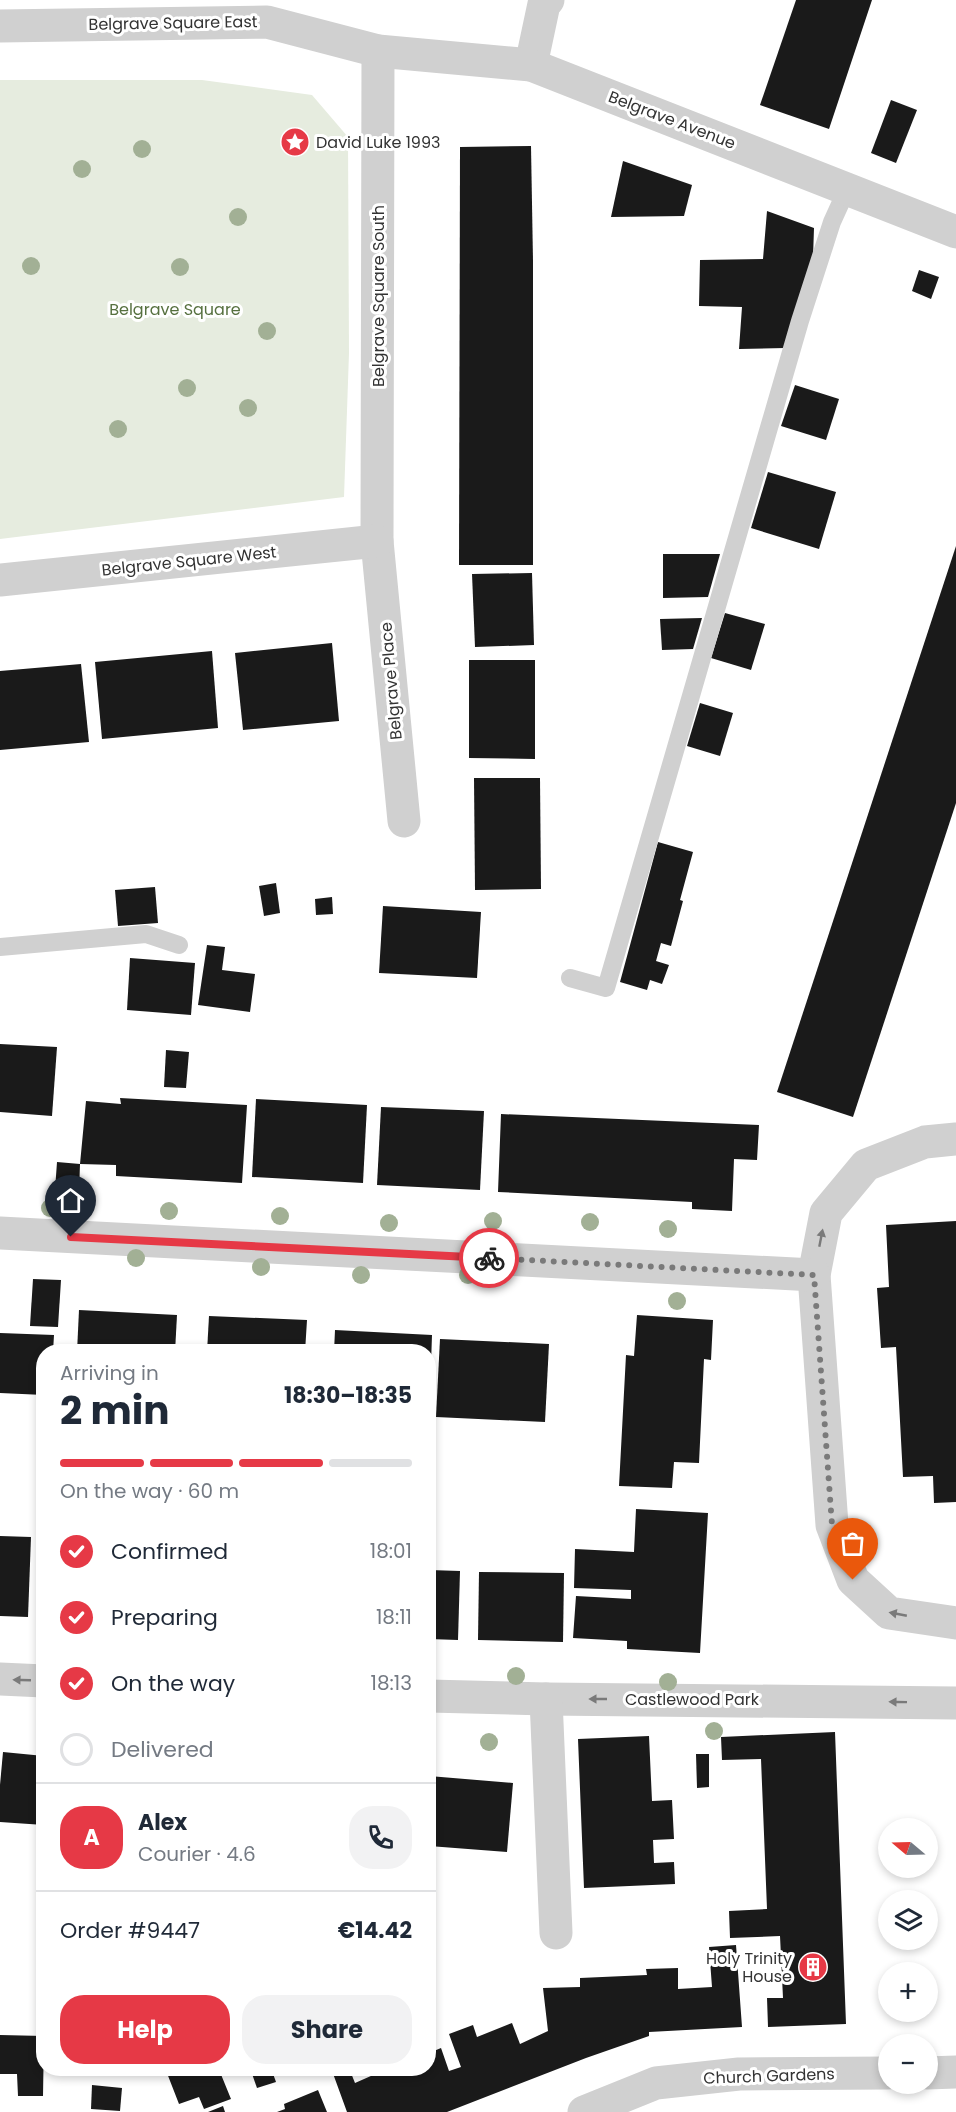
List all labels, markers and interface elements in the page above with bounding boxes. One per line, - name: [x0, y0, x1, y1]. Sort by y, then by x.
- street label: Belgrave Square East: [88, 10, 258, 36]
- street label: Belgrave Avenue: [605, 85, 739, 155]
- place icon: David Luke 1993: [279, 126, 311, 158]
- place label: David Luke 1993: [316, 131, 440, 154]
- street label: Belgrave Square South: [367, 205, 390, 387]
- park label: Belgrave Square: [109, 298, 241, 321]
- street label: Belgrave Square West: [100, 540, 278, 582]
- street label: Belgrave Place: [374, 621, 408, 741]
- pin: [45, 1175, 96, 1237]
- icon: home: [54, 1184, 87, 1217]
- courier: [459, 1228, 519, 1288]
- one-way arrow: [817, 1229, 826, 1248]
- icon: bike: [473, 1242, 506, 1275]
- text: Arriving in: [60, 1359, 159, 1387]
- text: 18:30–18:35: [284, 1380, 412, 1411]
- text: 2 min: [60, 1383, 170, 1438]
- text: On the way · 60 m: [60, 1477, 239, 1505]
- pin: [827, 1518, 878, 1580]
- icon: bag: [836, 1527, 869, 1560]
- icon: check: [60, 1535, 93, 1568]
- text: Confirmed: [111, 1536, 228, 1567]
- text: 18:01: [370, 1537, 412, 1565]
- icon: check: [60, 1601, 93, 1634]
- text: Preparing: [111, 1602, 218, 1633]
- text: 18:11: [376, 1603, 412, 1631]
- one-way arrow: [888, 1609, 907, 1618]
- icon: check: [60, 1667, 93, 1700]
- text: On the way: [111, 1668, 235, 1699]
- text: 18:13: [371, 1669, 412, 1697]
- one-way arrow: [12, 1675, 31, 1685]
- street label: Castlewood Park: [625, 1688, 760, 1711]
- one-way arrow: [588, 1694, 607, 1704]
- one-way arrow: [888, 1697, 907, 1707]
- text: Delivered: [111, 1734, 214, 1765]
- button: phone: [349, 1806, 412, 1869]
- text: Alex: [138, 1807, 187, 1838]
- north arrow: [878, 1818, 938, 1878]
- map controls: [878, 1818, 938, 2094]
- text: A: [83, 1822, 100, 1853]
- text: Courier · 4.6: [138, 1840, 256, 1868]
- button: layers: [878, 1890, 938, 1950]
- text: Order #9447: [60, 1915, 200, 1946]
- text: €14.42: [338, 1915, 412, 1946]
- place label: Holy Trinity House: [706, 1947, 792, 1988]
- building icon: Holy Trinity House: [797, 1951, 829, 1983]
- button: +: [878, 1962, 938, 2022]
- button: Help: [60, 1995, 230, 2064]
- button: Share: [242, 1995, 412, 2064]
- button: −: [878, 2034, 938, 2094]
- street label: Church Gardens: [703, 2062, 835, 2090]

